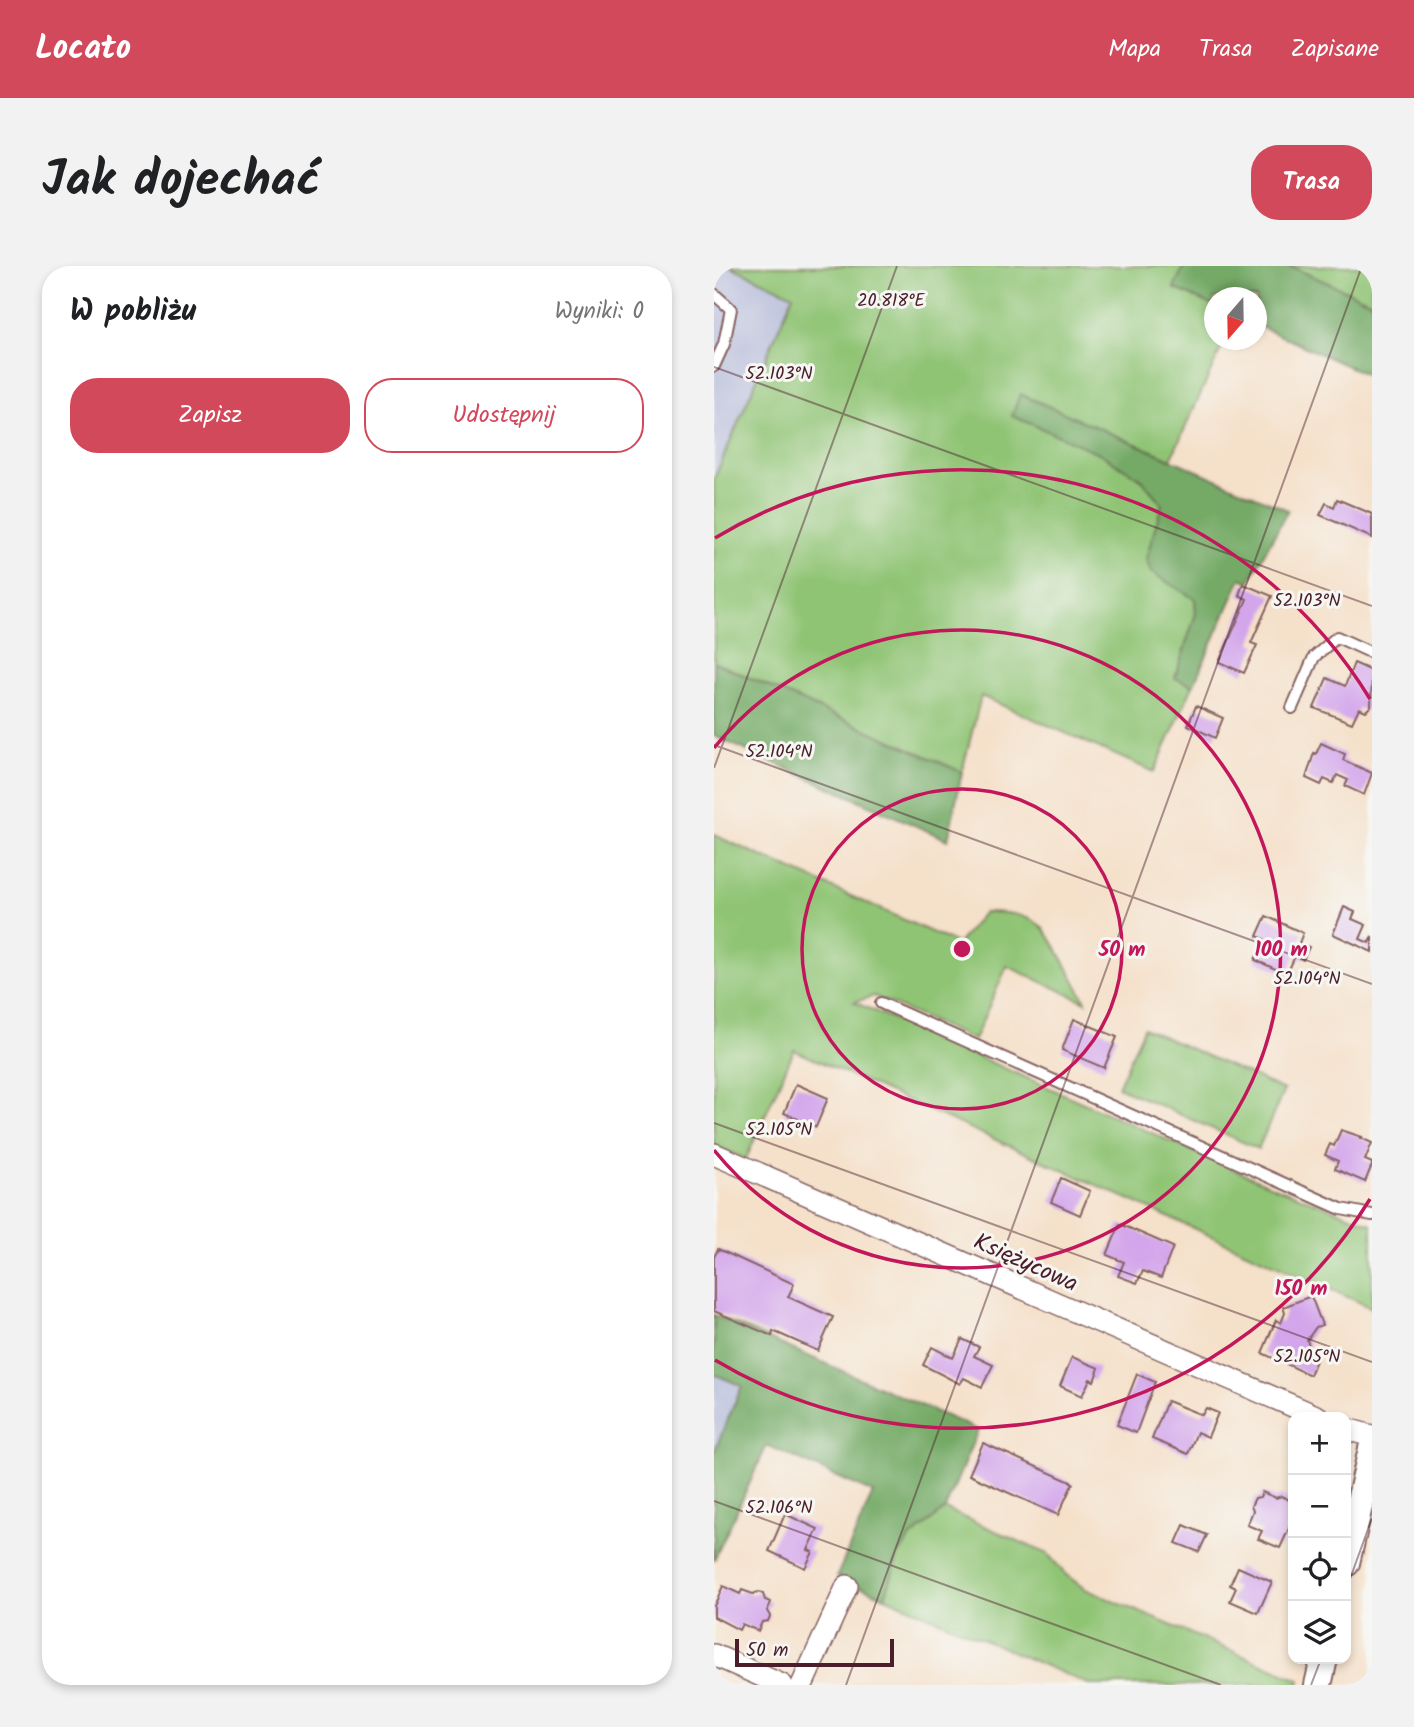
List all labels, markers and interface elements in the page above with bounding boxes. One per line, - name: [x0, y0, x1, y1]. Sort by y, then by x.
- text: Locato: [35, 23, 131, 76]
- text: Mapa: [1108, 30, 1161, 69]
- text: Trasa: [1199, 30, 1253, 69]
- text: Zapisane: [1291, 30, 1379, 69]
- text: Jak dojechać: [42, 143, 320, 221]
- button: Trasa: [1251, 145, 1372, 220]
- text: 20.818°E: [857, 287, 925, 316]
- north arrow: [1204, 287, 1267, 350]
- text: W pobliżu: [70, 288, 196, 336]
- text: Wyniki: 0: [555, 294, 644, 330]
- text: 52.103°N: [745, 360, 813, 389]
- button: Zapisz: [70, 378, 350, 453]
- button: Udostępnij: [364, 378, 644, 453]
- text: 52.103°N: [1273, 587, 1341, 616]
- text: 52.104°N: [745, 738, 813, 767]
- text: 50 m: [1098, 934, 1145, 967]
- text: 100 m: [1254, 934, 1308, 967]
- centre of rings: [950, 937, 974, 961]
- text: 52.104°N: [1273, 965, 1341, 994]
- text: 52.105°N: [746, 1116, 813, 1145]
- street label: Księżycowa: [967, 1223, 1084, 1304]
- text: 150 m: [1274, 1273, 1328, 1306]
- text: 52.105°N: [1274, 1343, 1341, 1372]
- map controls: [1288, 1412, 1351, 1664]
- button: +: [1288, 1412, 1351, 1475]
- button: −: [1288, 1475, 1351, 1538]
- text: 52.106°N: [745, 1494, 813, 1523]
- button: locate: [1288, 1538, 1351, 1601]
- button: layers: [1288, 1601, 1351, 1664]
- scale bar: [735, 1636, 894, 1668]
- text: 50 m: [746, 1636, 788, 1666]

